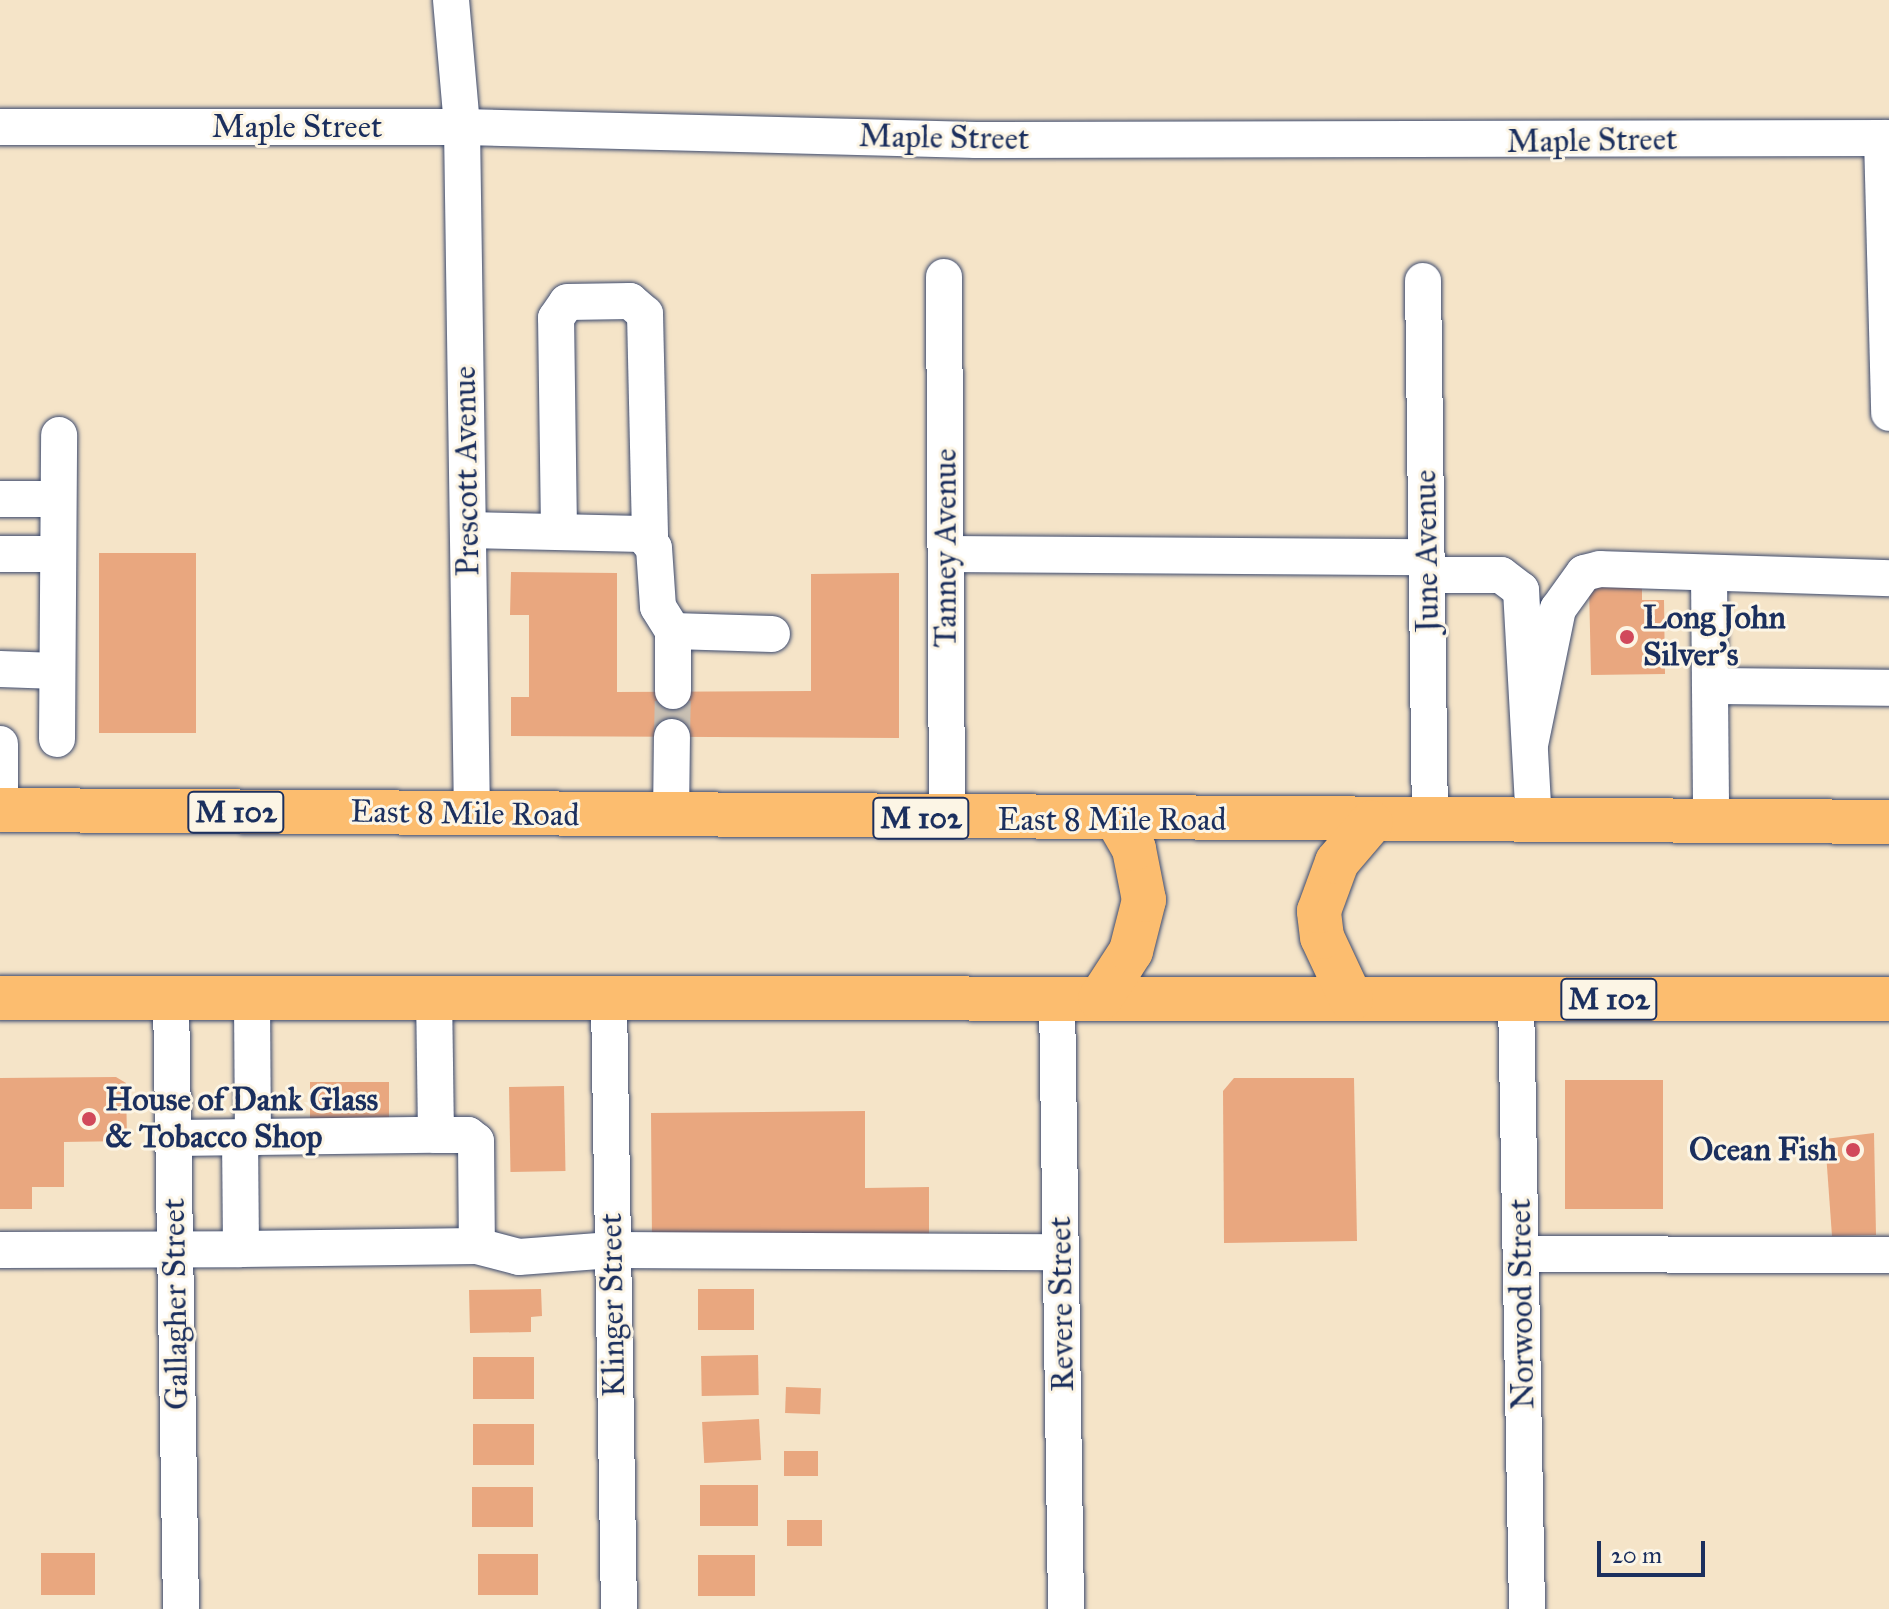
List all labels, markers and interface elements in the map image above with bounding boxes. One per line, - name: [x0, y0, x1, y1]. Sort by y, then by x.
- street label: Maple Street: [212, 108, 382, 146]
- street label: Maple Street: [858, 117, 1030, 159]
- street label: Maple Street: [1506, 120, 1678, 162]
- street label: Prescott Avenue: [446, 365, 488, 577]
- street label: Tanney Avenue: [927, 448, 965, 648]
- street label: June Avenue: [1406, 469, 1448, 633]
- place label: Long John Silver's: [1643, 600, 1786, 675]
- marker: Long John Silver's: [1618, 628, 1636, 646]
- road number: M 102: [186, 786, 286, 838]
- road number: M 102: [871, 792, 971, 844]
- street label: East 8 Mile Road: [350, 793, 580, 835]
- street label: East 8 Mile Road: [998, 801, 1226, 839]
- road number: M 102: [1559, 973, 1659, 1025]
- place label: House of Dank Glass & Tobacco Shop: [105, 1082, 378, 1157]
- marker: House of Dank Glass & Tobacco Shop: [80, 1110, 98, 1128]
- place label: Ocean Fish: [1689, 1131, 1837, 1169]
- marker: Ocean Fish: [1844, 1141, 1862, 1159]
- street label: Gallagher Street: [155, 1198, 197, 1410]
- street label: Norwood Street: [1501, 1198, 1543, 1410]
- street label: Klinger Street: [592, 1213, 634, 1397]
- street label: Revere Street: [1041, 1216, 1083, 1392]
- scale bar: [1601, 1525, 1709, 1575]
- text: 20 m: [1611, 1540, 1662, 1570]

